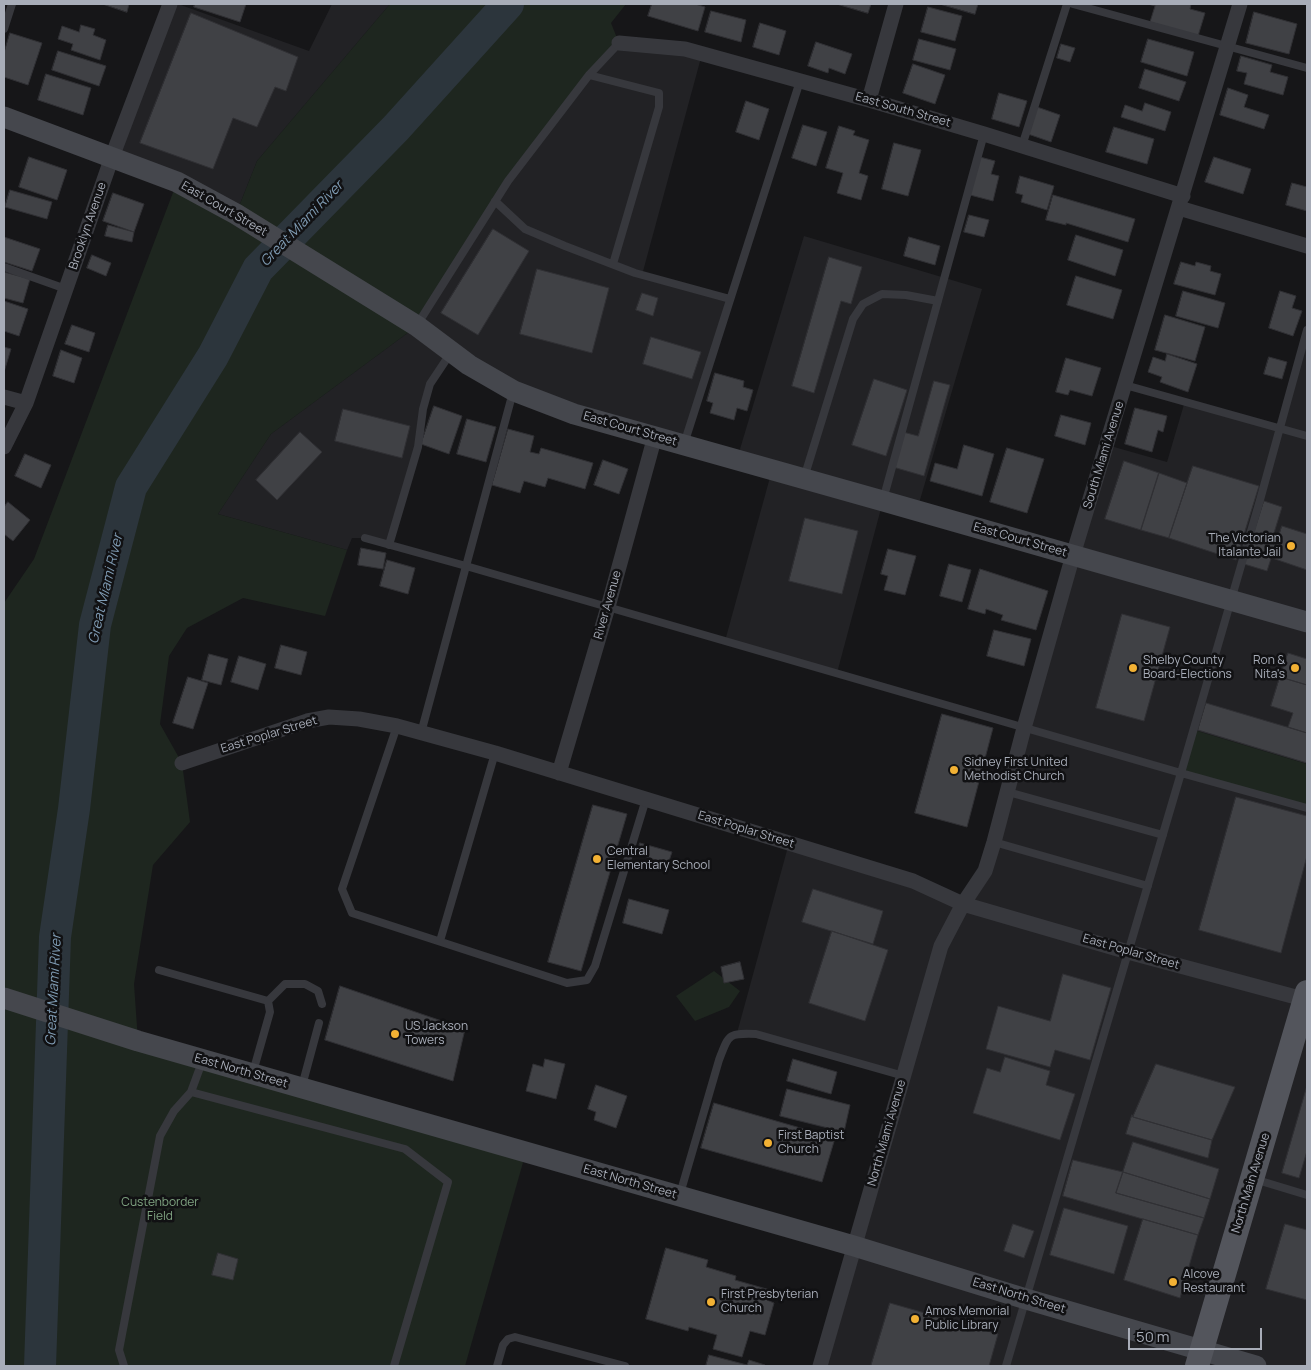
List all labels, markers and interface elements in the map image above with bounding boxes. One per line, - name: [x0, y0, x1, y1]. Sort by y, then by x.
- street label: East South Street: [854, 90, 952, 130]
- water label: Great Miami River: [257, 178, 347, 270]
- street label: East Court Street: [179, 179, 269, 239]
- street label: Brooklyn Avenue: [66, 180, 110, 272]
- street label: South Miami Avenue: [1081, 399, 1127, 511]
- street label: East Court Street: [582, 409, 678, 449]
- street label: East Court Street: [972, 520, 1068, 560]
- place label: The Victorian Italante Jail: [1208, 532, 1281, 560]
- water label: Great Miami River: [85, 533, 127, 645]
- marker: The Victorian Italante Jail: [1285, 540, 1297, 552]
- street label: River Avenue: [591, 569, 625, 641]
- place label: Shelby County Board-Elections: [1143, 654, 1232, 682]
- place label: Ron & Nita's: [1253, 654, 1285, 682]
- marker: Shelby County Board-Elections: [1127, 662, 1139, 674]
- marker: Ron & Nita's: [1289, 662, 1301, 674]
- street label: East Poplar Street: [219, 714, 319, 756]
- place label: Sidney First United Methodist Church: [964, 756, 1068, 784]
- marker: Sidney First United Methodist Church: [948, 764, 960, 776]
- street label: East Poplar Street: [696, 809, 796, 851]
- place label: Central Elementary School: [607, 845, 710, 873]
- marker: Central Elementary School: [591, 853, 603, 865]
- street label: East Poplar Street: [1081, 931, 1181, 973]
- water label: Great Miami River: [43, 934, 65, 1046]
- place label: US Jackson Towers: [405, 1020, 468, 1048]
- marker: US Jackson Towers: [389, 1028, 401, 1040]
- street label: East North Street: [193, 1051, 289, 1091]
- street label: North Miami Avenue: [865, 1078, 909, 1188]
- place label: First Baptist Church: [778, 1129, 844, 1157]
- street label: North Main Avenue: [1229, 1131, 1273, 1235]
- marker: First Baptist Church: [762, 1137, 774, 1149]
- street label: East North Street: [582, 1162, 678, 1202]
- park label: Custenborder Field: [121, 1196, 199, 1224]
- place label: Alcove Restaurant: [1183, 1268, 1245, 1296]
- street label: East North Street: [971, 1275, 1067, 1317]
- marker: Alcove Restaurant: [1167, 1276, 1179, 1288]
- place label: First Presbyterian Church: [721, 1288, 818, 1316]
- marker: First Presbyterian Church: [705, 1296, 717, 1308]
- place label: Amos Memorial Public Library: [925, 1305, 1009, 1333]
- marker: Amos Memorial Public Library: [909, 1313, 921, 1325]
- scale bar: [1131, 1318, 1265, 1350]
- text: 50 m: [1136, 1326, 1170, 1347]

